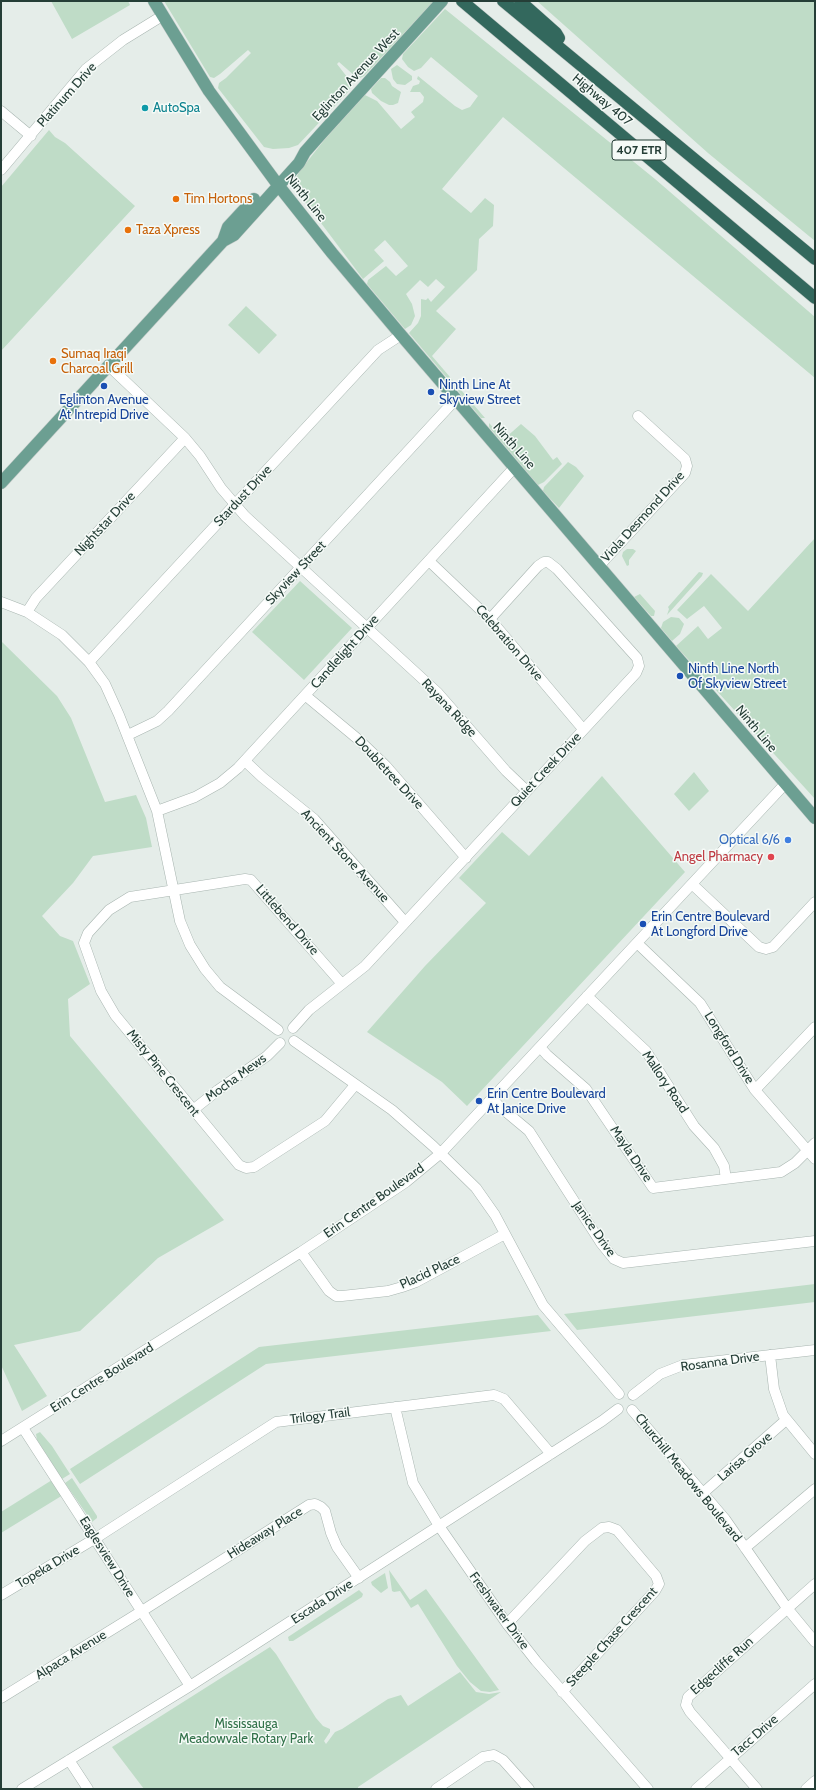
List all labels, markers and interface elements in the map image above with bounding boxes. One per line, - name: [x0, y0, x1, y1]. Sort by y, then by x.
- street label: Eglinton Avenue West: [309, 26, 403, 124]
- street label: Platinum Drive: [34, 60, 100, 130]
- street label: Highway 407: [569, 71, 635, 129]
- place label: AutoSpa: [153, 100, 200, 116]
- marker: AutoSpa: [140, 103, 150, 113]
- road number: 407 ETR: [612, 140, 666, 160]
- street label: Ninth Line: [282, 171, 330, 225]
- place label: Tim Hortons: [184, 191, 252, 207]
- marker: Tim Hortons: [171, 194, 181, 204]
- place label: Taza Xpress: [136, 222, 200, 238]
- marker: Taza Xpress: [123, 225, 133, 235]
- place label: Sumaq Iraqi Charcoal Grill: [61, 346, 133, 377]
- marker: Sumaq Iraqi Charcoal Grill: [48, 356, 58, 366]
- place label: Ninth Line At Skyview Street: [439, 377, 520, 408]
- marker: Eglinton Avenue At Intrepid Drive: [99, 381, 109, 391]
- marker: Ninth Line At Skyview Street: [426, 387, 436, 397]
- place label: Eglinton Avenue At Intrepid Drive: [59, 392, 149, 423]
- street label: Ninth Line: [490, 420, 538, 472]
- street label: Stardust Drive: [211, 462, 275, 530]
- street label: Viola Desmond Drive: [598, 468, 688, 566]
- street label: Nightstar Drive: [71, 489, 139, 559]
- street label: Skyview Street: [263, 538, 329, 608]
- street label: Celebration Drive: [472, 602, 546, 684]
- street label: Candlelight Drive: [308, 612, 382, 692]
- place label: Ninth Line North Of Skyview Street: [688, 661, 787, 692]
- marker: Ninth Line North Of Skyview Street: [675, 671, 685, 681]
- street label: Rayana Ridge: [418, 676, 480, 740]
- street label: Ninth Line: [732, 702, 780, 756]
- street label: Quiet Creek Drive: [507, 729, 585, 811]
- street label: Doubletree Drive: [351, 733, 427, 813]
- street label: Ancient Stone Avenue: [298, 806, 392, 906]
- place label: Optical 6/6: [719, 832, 780, 848]
- marker: Optical 6/6: [783, 835, 793, 845]
- place label: Angel Pharmacy: [674, 849, 763, 865]
- marker: Angel Pharmacy: [766, 852, 776, 862]
- street label: Littlebend Drive: [252, 882, 322, 958]
- place label: Erin Centre Boulevard At Longford Drive: [651, 909, 770, 940]
- marker: Erin Centre Boulevard At Longford Drive: [638, 919, 648, 929]
- street label: Longford Drive: [701, 1009, 757, 1087]
- street label: Misty Pine Crescent: [123, 1026, 203, 1120]
- street label: Mallory Road: [638, 1048, 692, 1116]
- street label: Mocha Mews: [202, 1051, 270, 1105]
- place label: Erin Centre Boulevard At Janice Drive: [487, 1086, 606, 1117]
- marker: Erin Centre Boulevard At Janice Drive: [474, 1096, 484, 1106]
- street label: Mayla Drive: [607, 1123, 655, 1185]
- street label: Erin Centre Boulevard: [321, 1161, 427, 1241]
- street label: Janice Drive: [569, 1198, 619, 1260]
- street label: Placid Place: [397, 1251, 463, 1293]
- street label: Erin Centre Boulevard: [48, 1340, 156, 1416]
- street label: Rosanna Drive: [680, 1349, 760, 1375]
- street label: Trilogy Trail: [289, 1405, 351, 1427]
- street label: Churchill Meadows Boulevard: [631, 1411, 745, 1545]
- street label: Larisa Grove: [715, 1429, 775, 1485]
- street label: Hideaway Place: [225, 1504, 305, 1562]
- street label: Eaglesview Drive: [76, 1514, 138, 1600]
- street label: Topeka Drive: [14, 1542, 82, 1592]
- street label: Freshwater Drive: [466, 1569, 532, 1653]
- street label: Escada Drive: [288, 1576, 356, 1628]
- street label: Steeple Chase Crescent: [563, 1584, 661, 1690]
- street label: Alpaca Avenue: [33, 1627, 109, 1683]
- street label: Edgecliffe Run: [687, 1634, 757, 1698]
- street label: Tacc Drive: [729, 1712, 781, 1760]
- park label: Mississauga Meadowvale Rotary Park: [179, 1716, 313, 1747]

